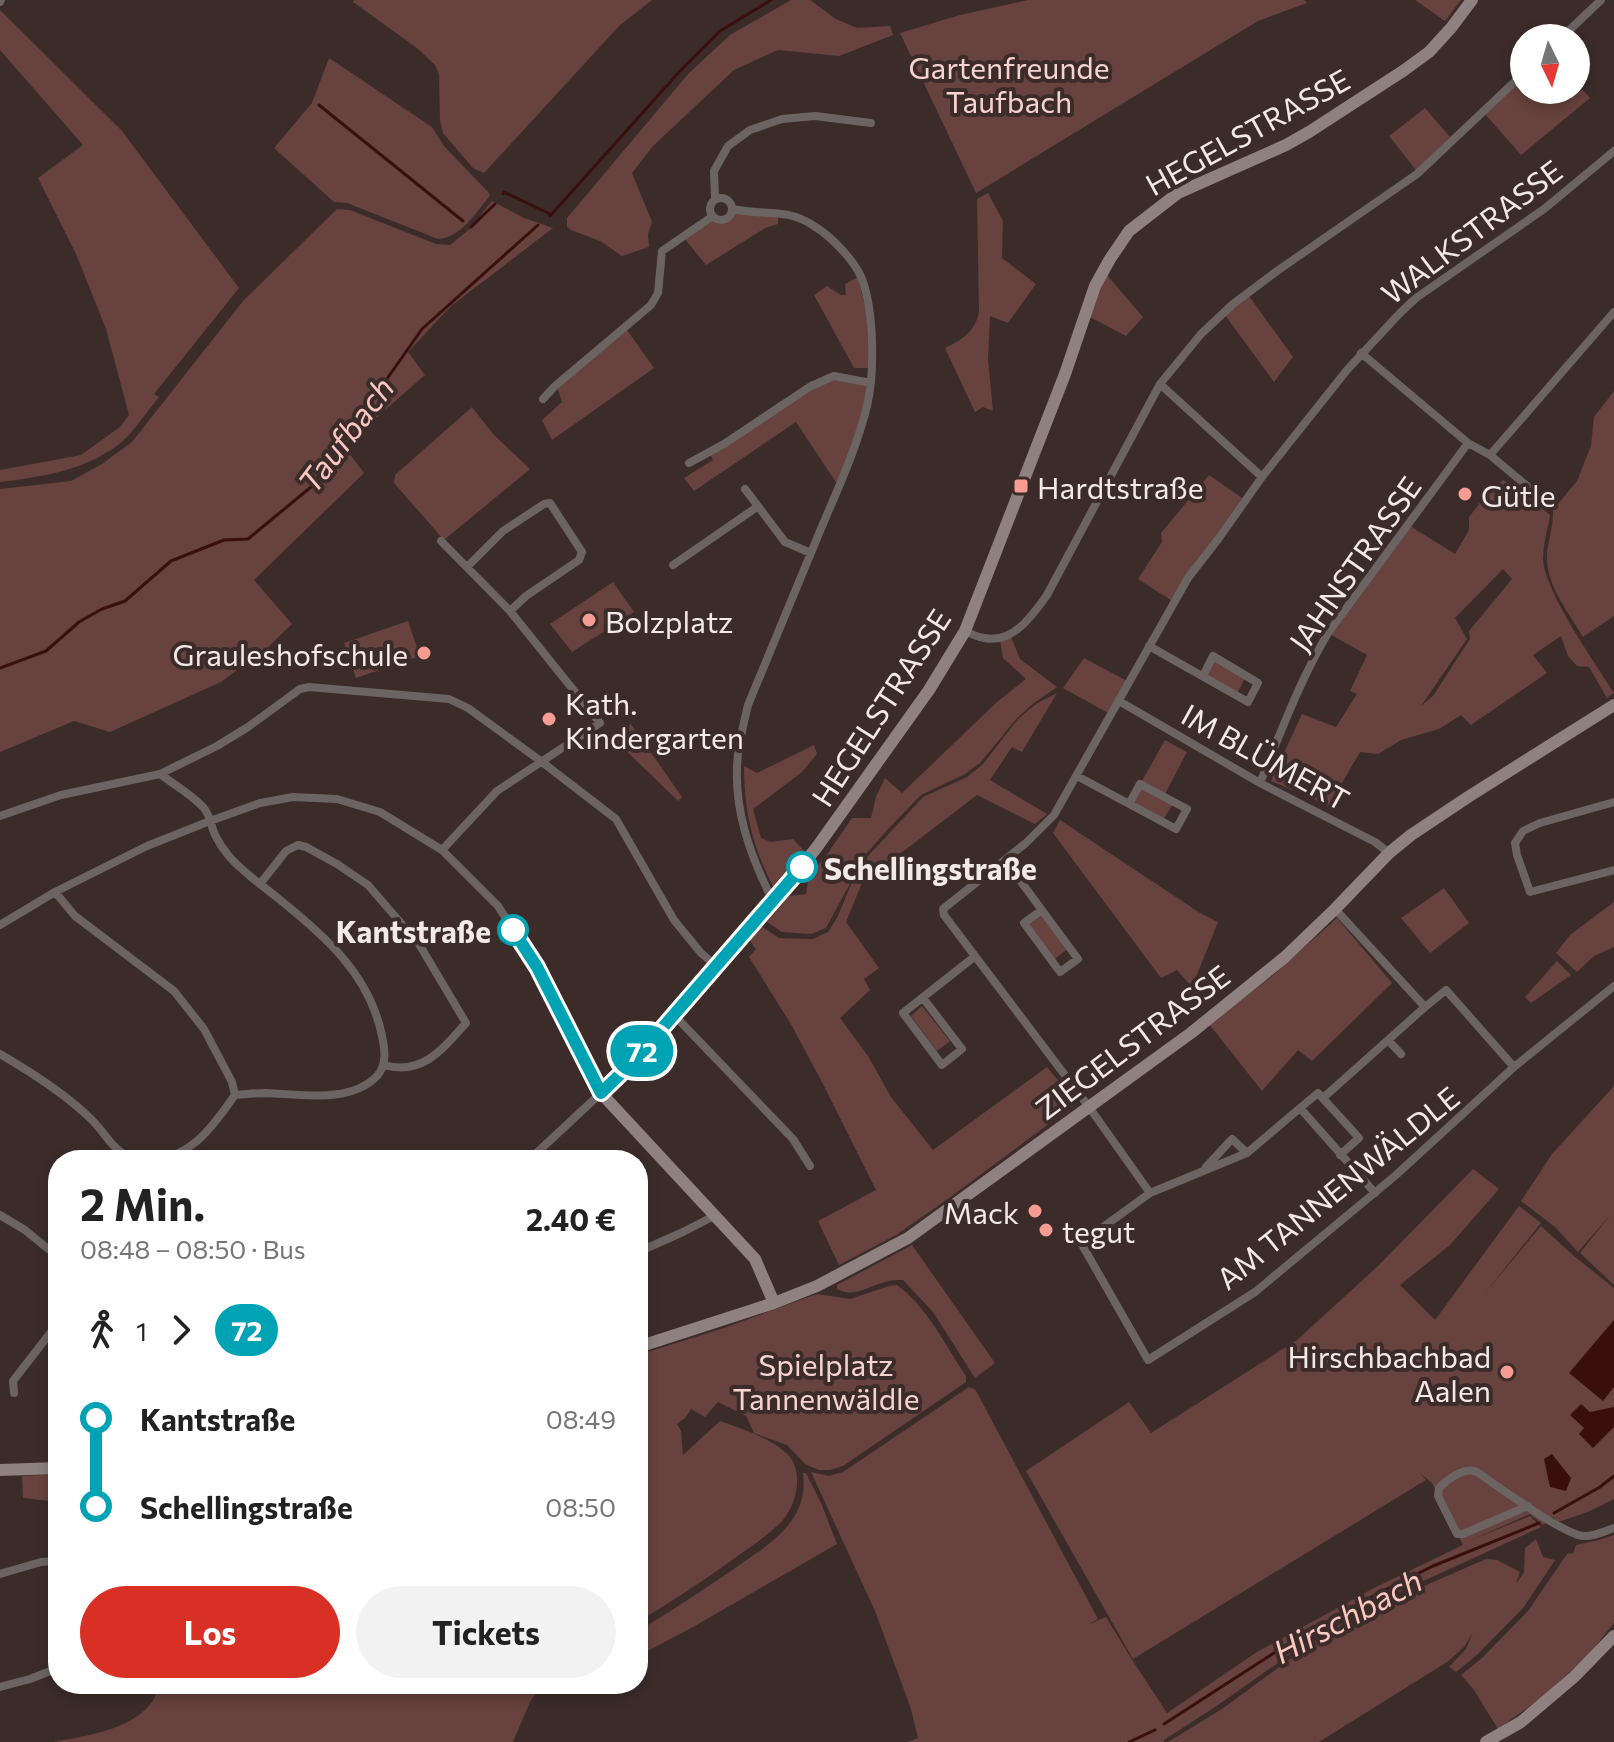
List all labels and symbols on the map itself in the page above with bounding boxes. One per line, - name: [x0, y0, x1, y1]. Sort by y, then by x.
- north arrow: [1510, 24, 1590, 104]
- park label: Gartenfreunde Taufbach: [908, 48, 1110, 119]
- street label: HEGELSTRASSE: [1139, 60, 1355, 202]
- street label: WALKSTRASSE: [1373, 151, 1569, 311]
- water label: Taufbach: [288, 368, 402, 500]
- place label: Hardtstraße: [1037, 468, 1204, 505]
- street label: JAHNSTRASSE: [1280, 469, 1428, 657]
- place label: Gütle: [1481, 476, 1556, 513]
- marker: Hardtstraße: [1012, 477, 1030, 495]
- marker: Gütle: [1456, 485, 1474, 503]
- place label: Bolzplatz: [605, 602, 733, 639]
- street label: HEGELSTRASSE: [803, 602, 957, 812]
- marker: Bolzplatz: [580, 611, 598, 629]
- place label: Grauleshofschule: [173, 635, 408, 672]
- marker: Grauleshofschule: [415, 644, 433, 662]
- place label: Kath. Kindergarten: [565, 684, 744, 755]
- street label: IM BLÜMERT: [1176, 695, 1356, 817]
- marker: Kath. Kindergarten: [540, 710, 558, 728]
- place label: Schellingstraße: [824, 849, 1037, 886]
- marker: Schellingstraße: [787, 852, 817, 882]
- place label: Kantstraße: [336, 912, 491, 949]
- marker: Kantstraße: [498, 915, 528, 945]
- street label: ZIEGELSTRASSE: [1028, 956, 1236, 1126]
- line badge: 72: [606, 1025, 678, 1077]
- street label: AM TANNENWÄLDLE: [1208, 1078, 1466, 1296]
- place label: Mack: [944, 1193, 1019, 1230]
- marker: Mack: [1026, 1202, 1044, 1220]
- place label: tegut: [1062, 1212, 1135, 1249]
- marker: tegut: [1037, 1221, 1055, 1239]
- place label: Hirschbachbad Aalen: [1287, 1337, 1491, 1408]
- park label: Spielplatz Tannenwäldle: [732, 1345, 920, 1416]
- marker: Hirschbachbad Aalen: [1498, 1363, 1516, 1381]
- water label: Hirschbach: [1266, 1559, 1428, 1671]

